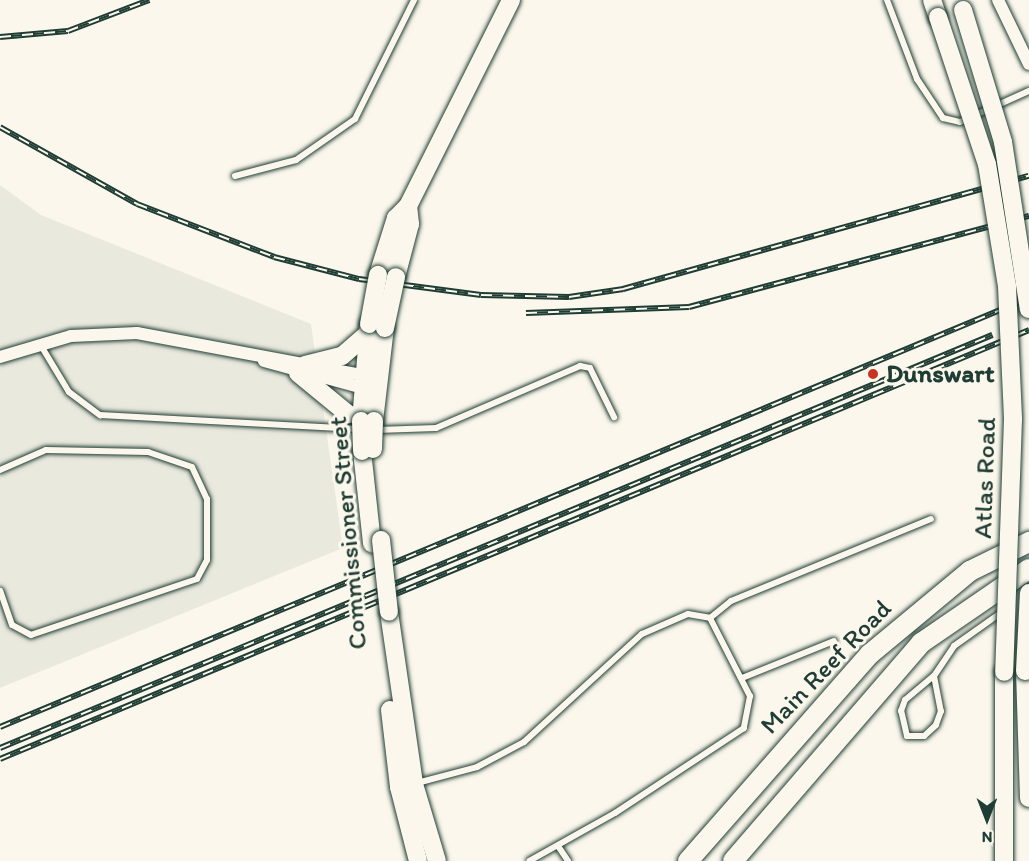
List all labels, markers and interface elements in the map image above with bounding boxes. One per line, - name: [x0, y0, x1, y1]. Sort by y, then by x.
- place label: Dunswart: [886, 358, 994, 390]
- marker: Dunswart: [864, 365, 882, 383]
- street label: Commissioner Street: [322, 415, 374, 651]
- street label: Atlas Road: [967, 417, 1003, 539]
- street label: Main Reef Road: [755, 594, 897, 740]
- north arrow: [957, 789, 1017, 849]
- text: N: [982, 828, 992, 847]

